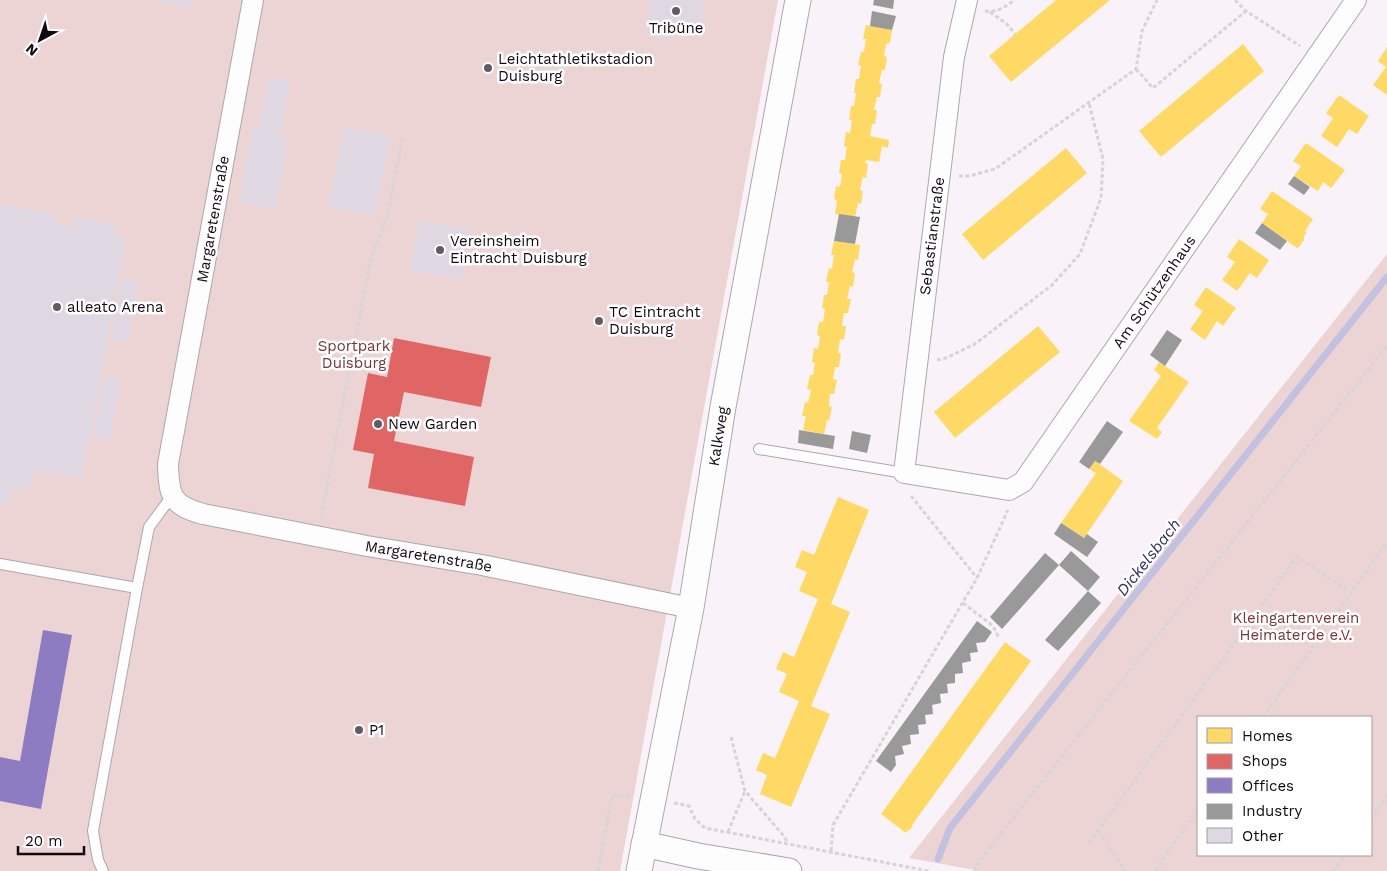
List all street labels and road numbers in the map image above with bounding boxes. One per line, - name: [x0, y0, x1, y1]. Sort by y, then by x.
- street label: Margaretenstraße: [193, 154, 233, 284]
- street label: Sebastianstraße: [916, 176, 948, 296]
- street label: Am Schützenhaus: [1109, 232, 1200, 352]
- street label: Kalkweg: [705, 405, 732, 467]
- street label: Margaretenstraße: [364, 537, 494, 576]

